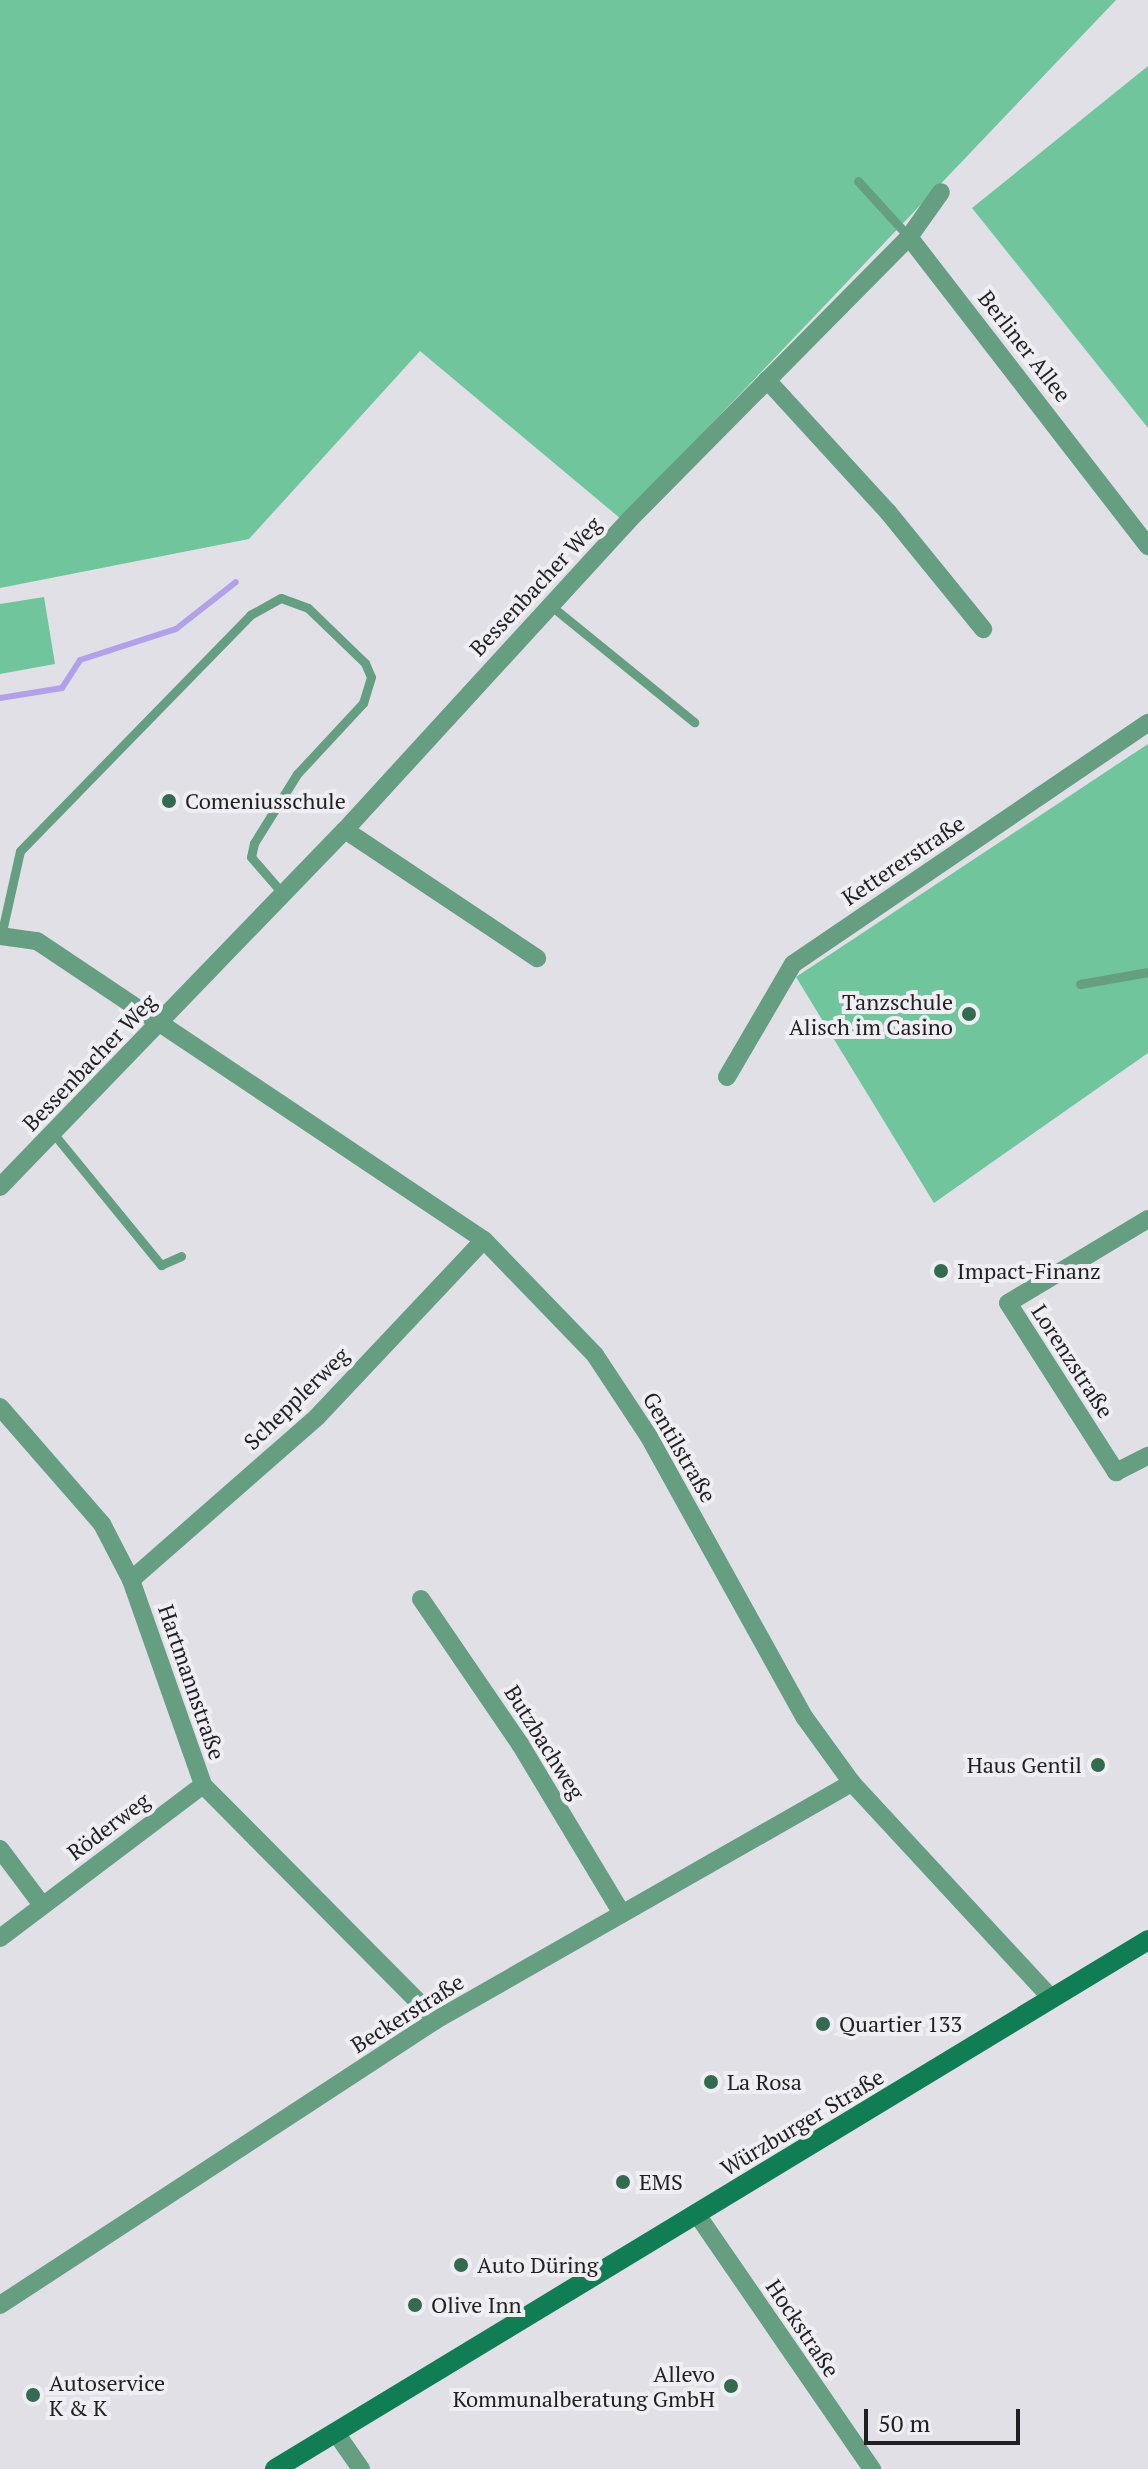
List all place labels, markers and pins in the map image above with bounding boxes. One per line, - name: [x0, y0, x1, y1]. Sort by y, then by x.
- place label: Comeniusschule: [185, 788, 346, 814]
- marker: Comeniusschule: [160, 792, 178, 810]
- place label: Tanzschule Alisch im Casino: [789, 988, 953, 1040]
- marker: Tanzschule Alisch im Casino: [960, 1005, 978, 1023]
- place label: Impact-Finanz: [957, 1258, 1101, 1284]
- marker: Impact-Finanz: [932, 1262, 950, 1280]
- place label: Haus Gentil: [967, 1752, 1082, 1778]
- marker: Haus Gentil: [1089, 1756, 1107, 1774]
- place label: Quartier 133: [839, 2011, 962, 2037]
- marker: Quartier 133: [814, 2015, 832, 2033]
- place label: La Rosa: [727, 2069, 802, 2095]
- marker: La Rosa: [702, 2073, 720, 2091]
- place label: EMS: [639, 2169, 683, 2195]
- marker: EMS: [614, 2173, 632, 2191]
- place label: Auto Düring: [477, 2252, 598, 2278]
- marker: Auto Düring: [452, 2256, 470, 2274]
- place label: Olive Inn: [431, 2292, 522, 2318]
- marker: Olive Inn: [406, 2296, 424, 2314]
- place label: Allevo Kommunalberatung GmbH: [453, 2360, 715, 2412]
- place label: Autoservice K & K: [49, 2369, 165, 2420]
- marker: Allevo Kommunalberatung GmbH: [722, 2377, 740, 2395]
- marker: Autoservice K & K: [24, 2386, 42, 2404]

